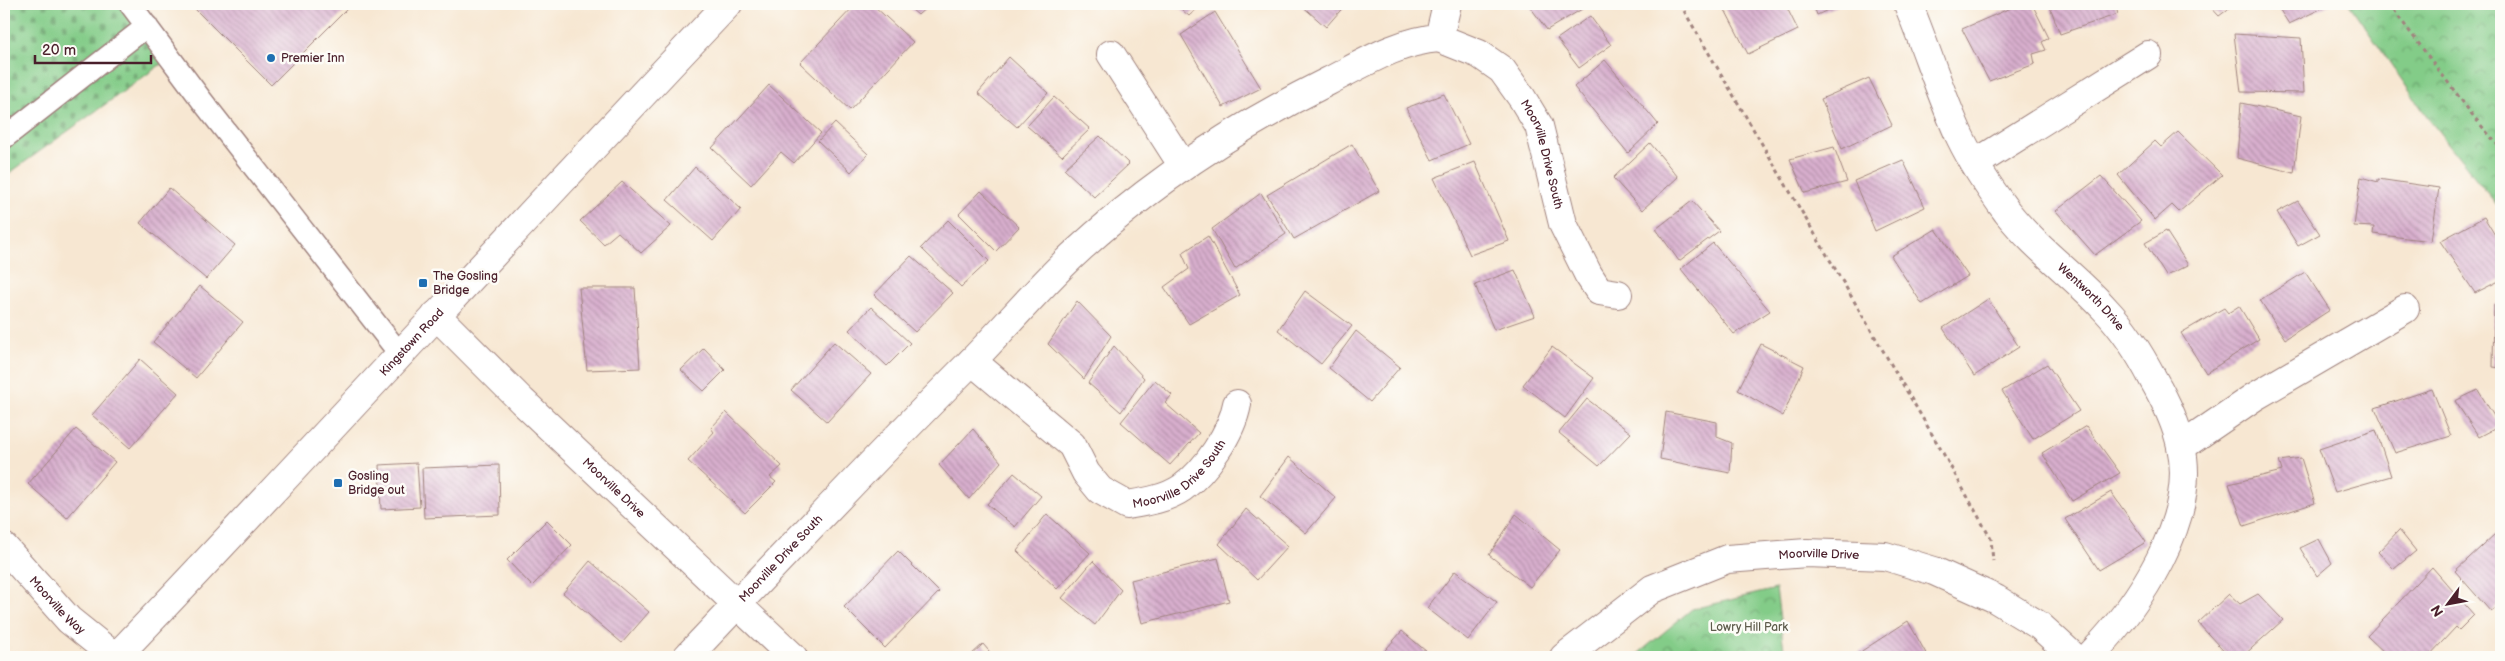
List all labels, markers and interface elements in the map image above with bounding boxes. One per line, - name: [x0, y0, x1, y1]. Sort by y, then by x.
- scale bar: [35, 32, 151, 64]
- text: 20 m: [42, 41, 76, 60]
- place label: Premier Inn: [281, 51, 345, 66]
- marker: Premier Inn: [265, 52, 277, 64]
- street label: Moorville Drive South: [1517, 97, 1567, 211]
- street label: Wentworth Drive: [2055, 260, 2128, 333]
- place label: The Gosling Bridge: [433, 269, 498, 298]
- marker: The Gosling Bridge: [417, 277, 429, 289]
- street label: Kingstown Road: [376, 305, 447, 379]
- street label: Moorville Drive South: [1131, 437, 1229, 511]
- street label: Moorville Drive: [579, 455, 648, 521]
- place label: Gosling Bridge out: [348, 469, 405, 498]
- marker: Gosling Bridge out: [332, 477, 344, 489]
- street label: Moorville Drive South: [736, 511, 826, 605]
- street label: Moorville Drive: [1778, 545, 1859, 563]
- street label: Moorville Way: [26, 573, 89, 638]
- north arrow: [2422, 578, 2472, 628]
- text: N: [2427, 602, 2447, 620]
- park label: Lowry Hill Park: [1710, 620, 1788, 635]

